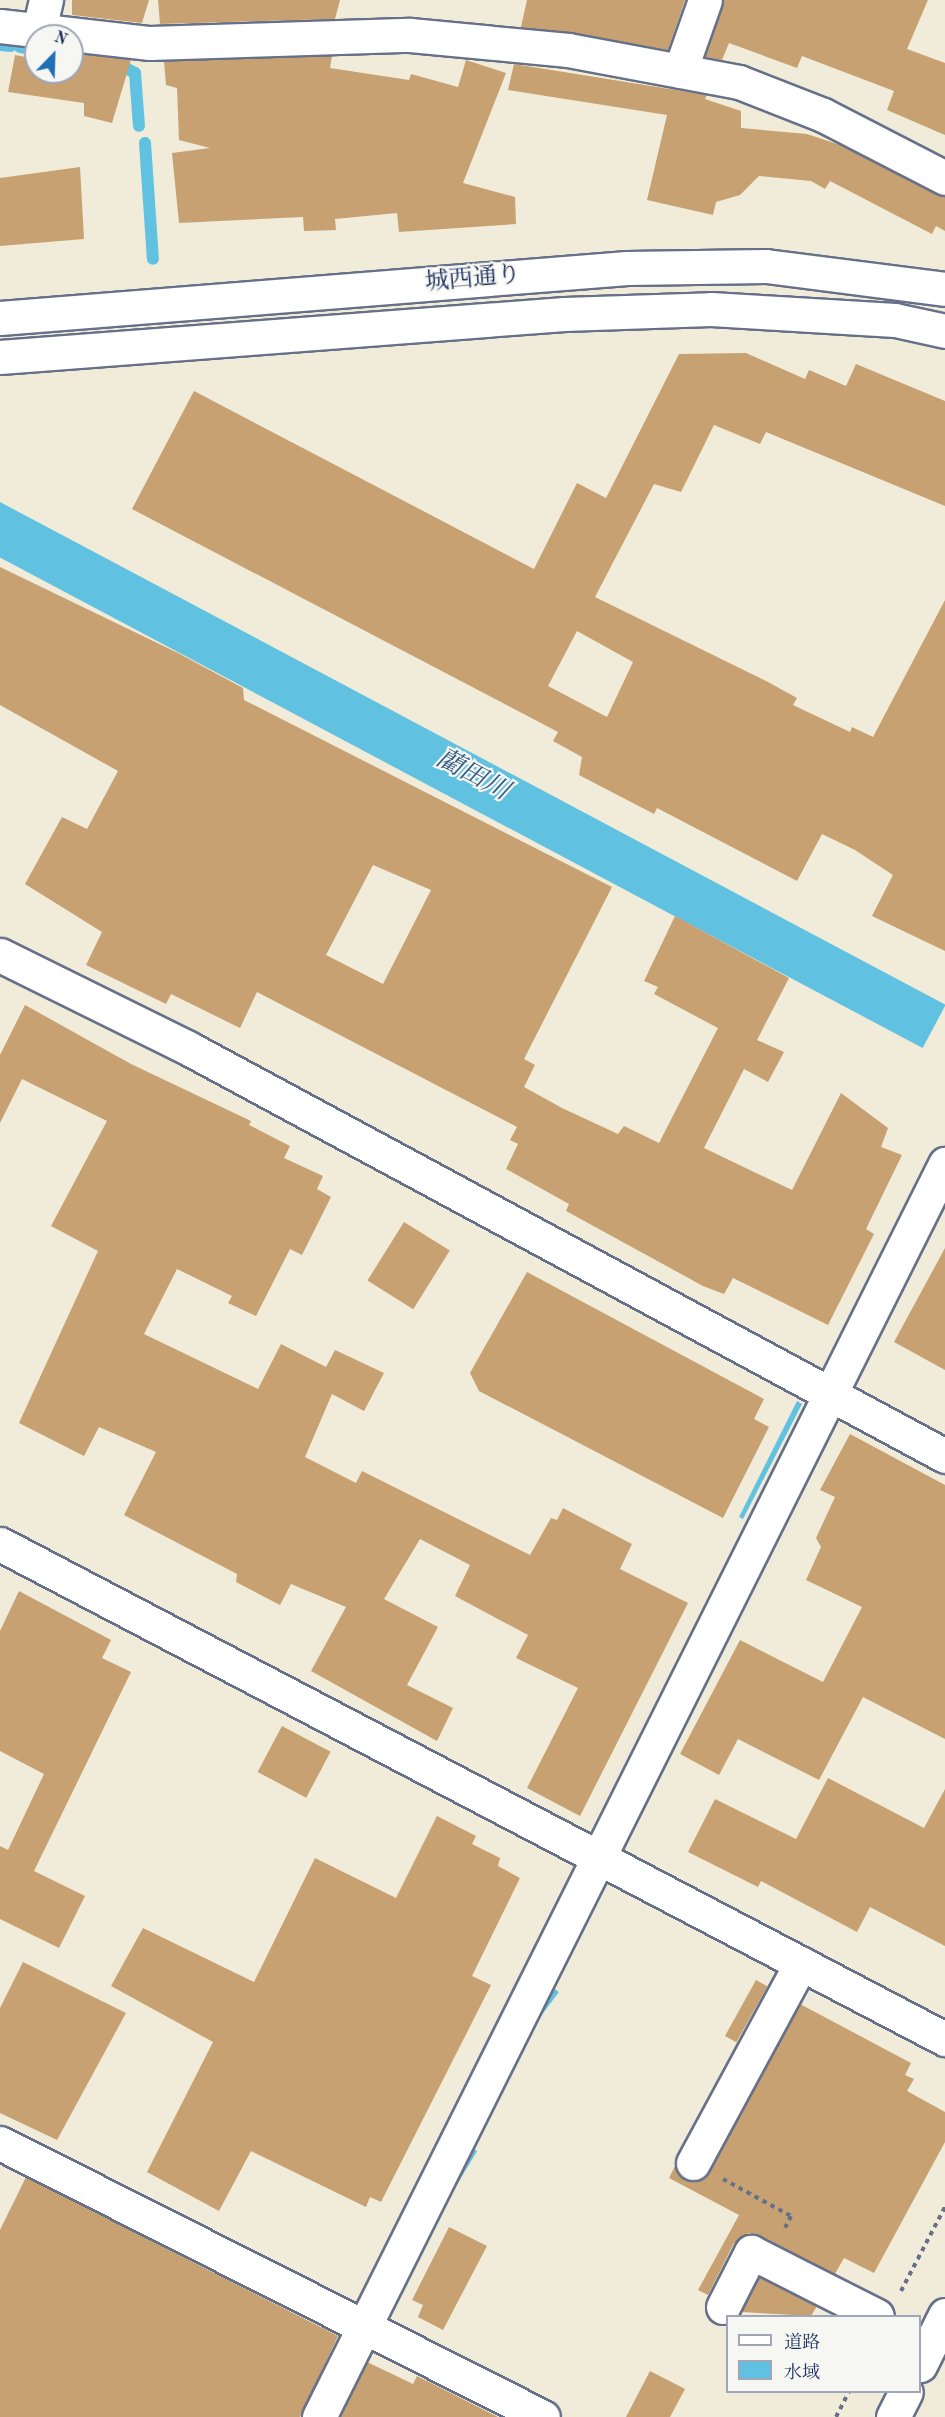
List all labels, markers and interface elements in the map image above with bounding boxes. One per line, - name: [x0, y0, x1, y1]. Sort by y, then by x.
- north arrow: [24, 24, 84, 84]
- text: N: [51, 30, 69, 49]
- street label: 城西通り: [424, 261, 522, 299]
- water label: 藺田川: [430, 744, 514, 808]
- legend: [726, 2315, 921, 2393]
- text: 道路: [784, 2334, 820, 2352]
- text: 水域: [784, 2364, 820, 2382]

